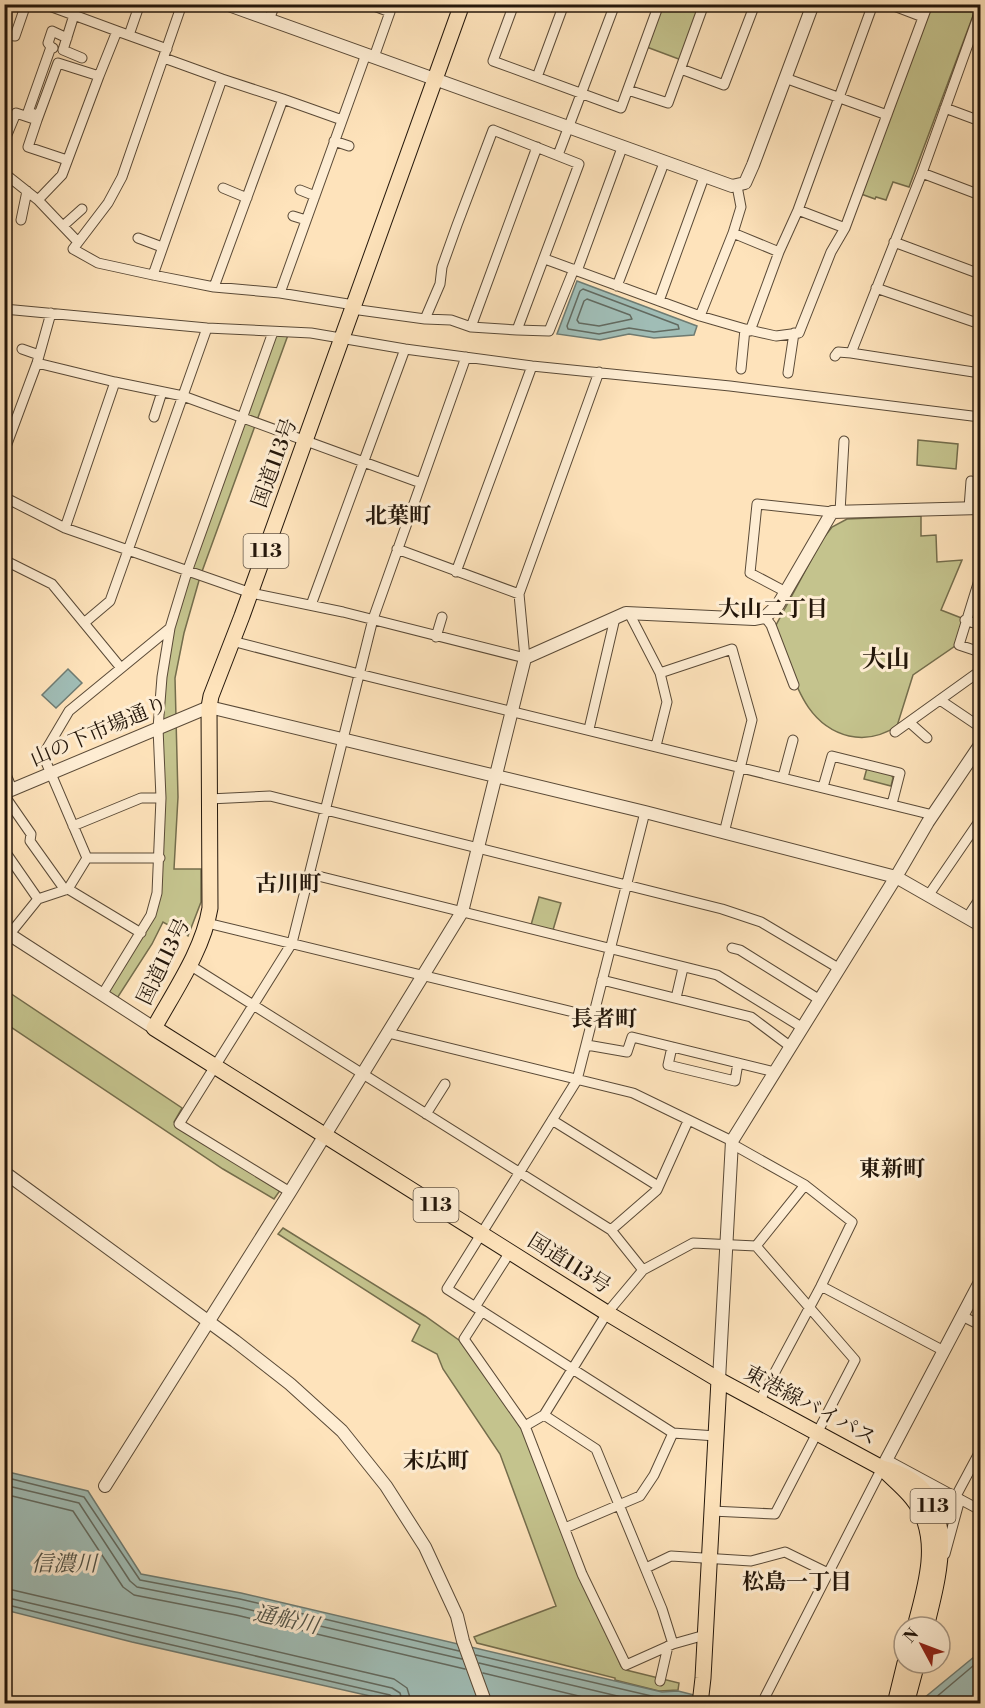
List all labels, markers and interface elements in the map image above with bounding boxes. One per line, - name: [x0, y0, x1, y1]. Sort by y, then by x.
- street label: 国道113号: [247, 415, 303, 511]
- district label: 北葉町: [365, 503, 431, 530]
- road number: 113: [244, 534, 288, 568]
- district label: 大山二丁目: [718, 596, 828, 623]
- district label: 大山: [862, 645, 910, 675]
- street label: 山の下市場通り: [26, 691, 172, 773]
- district label: 古川町: [255, 871, 321, 898]
- street label: 国道113号: [132, 914, 196, 1010]
- district label: 長者町: [571, 1006, 637, 1033]
- district label: 東新町: [859, 1156, 925, 1183]
- road number: 113: [414, 1188, 458, 1222]
- street label: 国道113号: [523, 1228, 615, 1300]
- street label: 東港線バイパス: [739, 1360, 881, 1452]
- district label: 末広町: [403, 1448, 469, 1475]
- road number: 113: [910, 1489, 956, 1523]
- water label: 信濃川: [31, 1551, 99, 1578]
- district label: 松島一丁目: [742, 1569, 852, 1596]
- water label: 通船川: [251, 1600, 323, 1640]
- north arrow: [892, 1615, 952, 1675]
- text: N: [900, 1624, 923, 1647]

